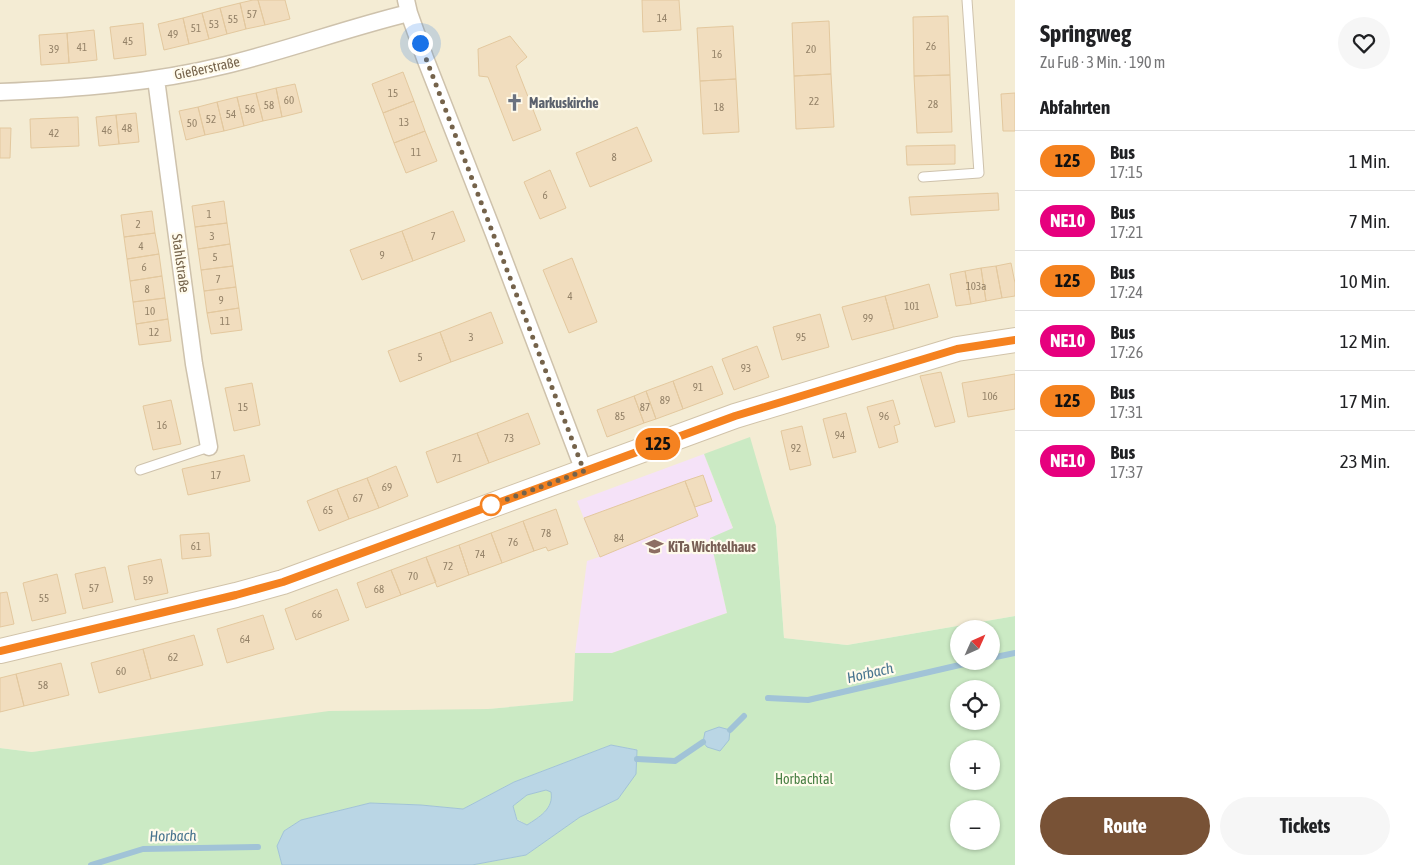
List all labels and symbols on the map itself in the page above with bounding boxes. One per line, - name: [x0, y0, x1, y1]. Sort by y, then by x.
- house number: 57: [247, 8, 257, 20]
- house number: 14: [657, 12, 667, 24]
- house number: 55: [228, 13, 238, 25]
- house number: 53: [209, 18, 219, 30]
- house number: 51: [191, 22, 201, 34]
- house number: 49: [168, 28, 178, 40]
- your location: [408, 31, 433, 56]
- house number: 45: [123, 35, 133, 47]
- house number: 26: [926, 40, 936, 52]
- house number: 41: [77, 41, 87, 53]
- house number: 39: [49, 43, 59, 55]
- house number: 20: [806, 43, 816, 55]
- house number: 16: [712, 48, 722, 60]
- street label: Gießerstraße: [173, 53, 241, 83]
- house number: 15: [388, 87, 398, 99]
- church icon: Markuskirche: [505, 93, 525, 113]
- house number: 60: [284, 94, 294, 106]
- place label: Markuskirche: [529, 95, 599, 111]
- house number: 22: [809, 95, 819, 107]
- house number: 28: [928, 98, 938, 110]
- house number: 58: [264, 99, 274, 111]
- house number: 18: [714, 101, 724, 113]
- house number: 56: [245, 103, 255, 115]
- house number: 54: [226, 108, 236, 120]
- house number: 52: [206, 113, 216, 125]
- house number: 13: [399, 116, 409, 128]
- house number: 50: [187, 117, 197, 129]
- house number: 48: [122, 122, 132, 134]
- house number: 46: [102, 124, 112, 136]
- house number: 42: [49, 127, 59, 139]
- house number: 11: [411, 146, 421, 158]
- house number: 8: [611, 151, 617, 163]
- house number: 6: [542, 189, 548, 201]
- house number: 1: [206, 208, 212, 220]
- house number: 2: [135, 218, 141, 230]
- house number: 3: [209, 230, 215, 242]
- house number: 7: [430, 230, 436, 242]
- street label: Stahlstraße: [169, 233, 193, 293]
- house number: 4: [138, 240, 144, 252]
- house number: 9: [379, 249, 385, 261]
- house number: 5: [212, 251, 218, 263]
- house number: 6: [141, 261, 147, 273]
- house number: 7: [215, 273, 221, 285]
- house number: 103a: [966, 280, 986, 292]
- house number: 8: [144, 283, 150, 295]
- house number: 4: [567, 290, 573, 302]
- house number: 9: [218, 294, 224, 306]
- house number: 101: [904, 300, 920, 312]
- house number: 10: [145, 305, 155, 317]
- house number: 99: [863, 312, 873, 324]
- house number: 11: [220, 315, 230, 327]
- house number: 12: [149, 326, 159, 338]
- house number: 3: [468, 331, 474, 343]
- house number: 95: [796, 331, 806, 343]
- house number: 5: [417, 351, 423, 363]
- house number: 93: [741, 362, 751, 374]
- house number: 91: [693, 381, 703, 393]
- house number: 106: [982, 390, 998, 402]
- house number: 89: [660, 394, 670, 406]
- house number: 15: [238, 401, 248, 413]
- house number: 87: [640, 401, 650, 413]
- house number: 85: [615, 410, 625, 422]
- house number: 96: [879, 410, 889, 422]
- house number: 16: [157, 419, 167, 431]
- line badge: 125: [629, 428, 687, 460]
- house number: 94: [835, 429, 845, 441]
- house number: 73: [504, 432, 514, 444]
- house number: 92: [791, 442, 801, 454]
- house number: 71: [452, 452, 462, 464]
- house number: 17: [211, 469, 221, 481]
- house number: 69: [382, 481, 392, 493]
- house number: 67: [353, 492, 363, 504]
- unlabelled marker: [480, 494, 502, 516]
- house number: 65: [323, 504, 333, 516]
- house number: 78: [541, 527, 551, 539]
- house number: 84: [614, 532, 624, 544]
- house number: 76: [508, 536, 518, 548]
- school or university icon: KiTa Wichtelhaus: [644, 537, 664, 557]
- place label: KiTa Wichtelhaus: [668, 539, 756, 555]
- house number: 61: [191, 540, 201, 552]
- house number: 74: [475, 548, 485, 560]
- house number: 72: [443, 560, 453, 572]
- house number: 70: [408, 570, 418, 582]
- house number: 59: [143, 574, 153, 586]
- house number: 57: [89, 582, 99, 594]
- house number: 68: [374, 583, 384, 595]
- house number: 55: [39, 592, 49, 604]
- house number: 66: [312, 608, 322, 620]
- north arrow: [950, 620, 1000, 670]
- house number: 64: [240, 633, 250, 645]
- house number: 62: [168, 651, 178, 663]
- water label: Horbach: [845, 659, 895, 686]
- house number: 60: [116, 665, 126, 677]
- house number: 58: [38, 679, 48, 691]
- park label: Horbachtal: [775, 771, 833, 787]
- water label: Horbach: [149, 827, 197, 844]

